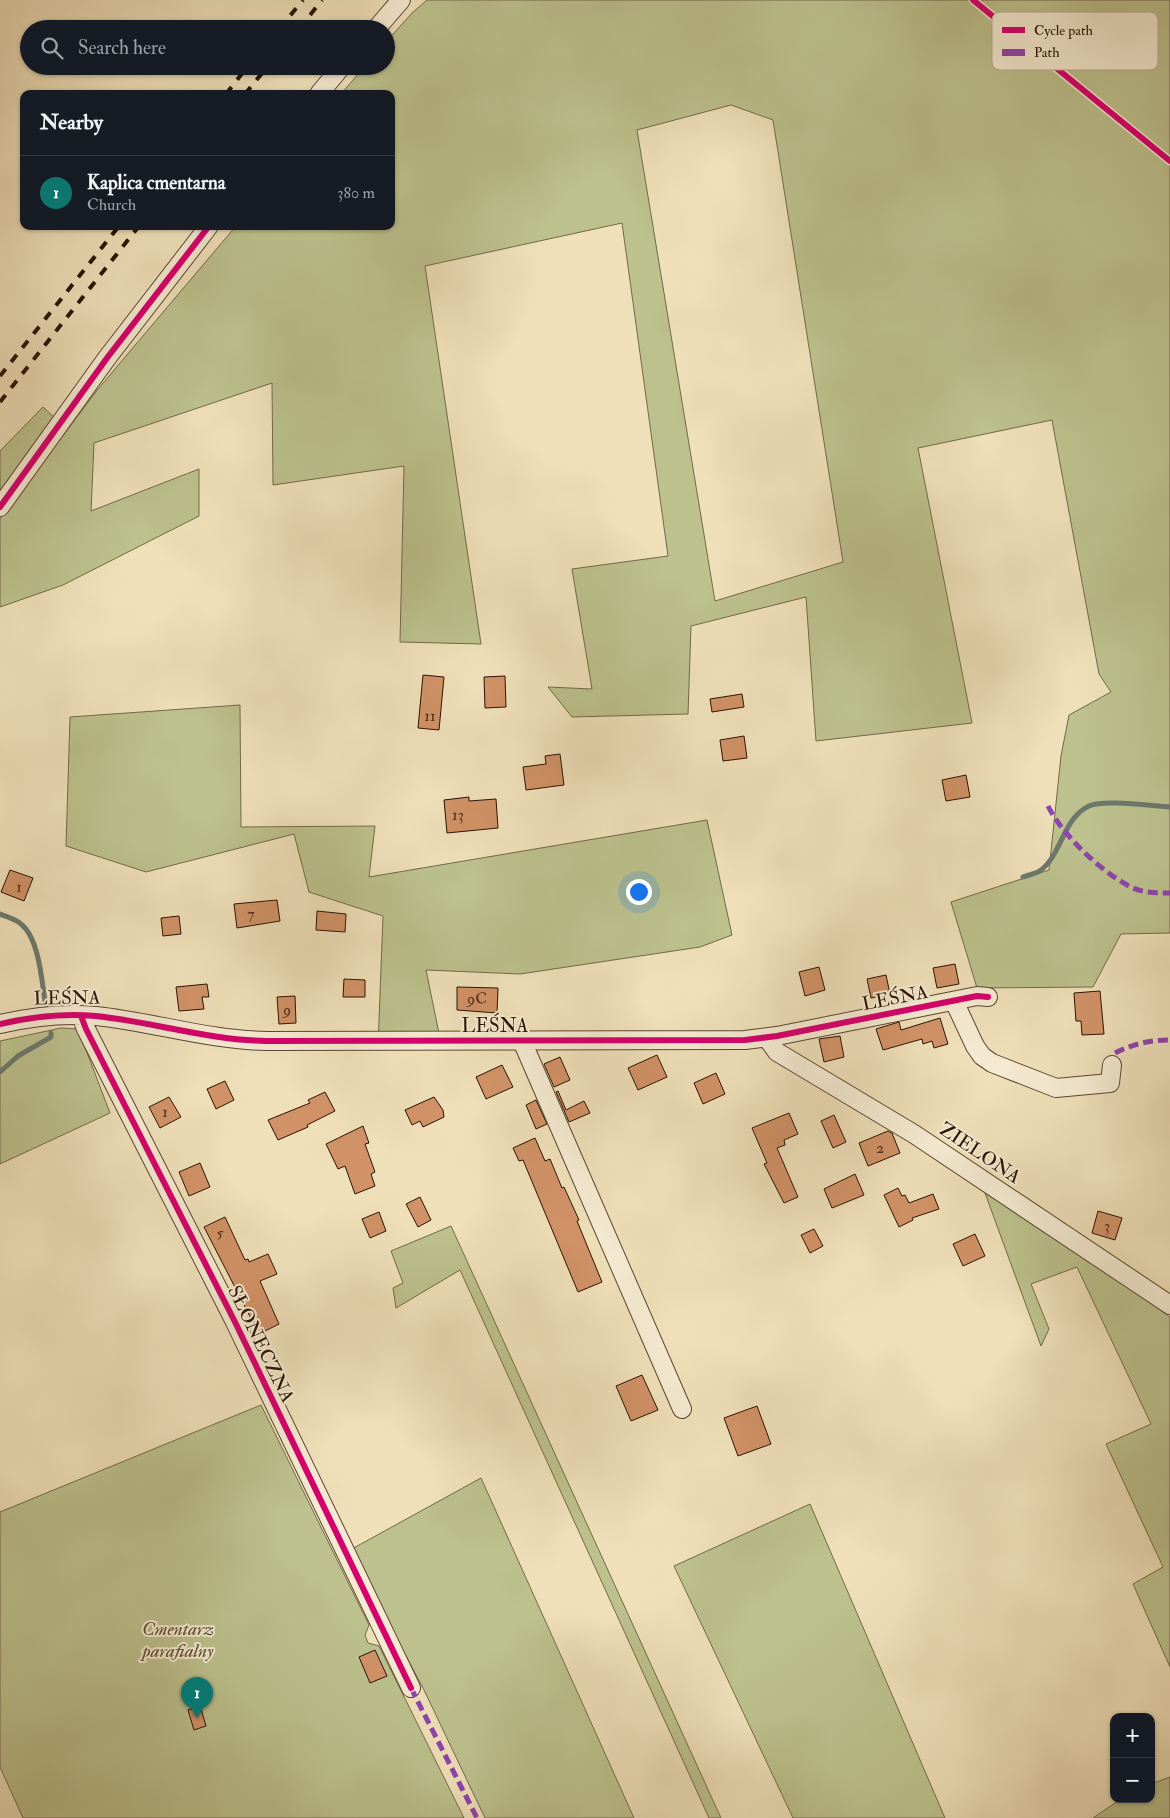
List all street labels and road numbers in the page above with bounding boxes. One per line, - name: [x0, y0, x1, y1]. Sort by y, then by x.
- street label: LEŚNA: [860, 978, 930, 1016]
- street label: LEŚNA: [33, 983, 101, 1011]
- street label: LEŚNA: [462, 1012, 528, 1038]
- street label: ZIELONA: [935, 1117, 1025, 1189]
- street label: SŁONECZNA: [222, 1282, 300, 1406]

